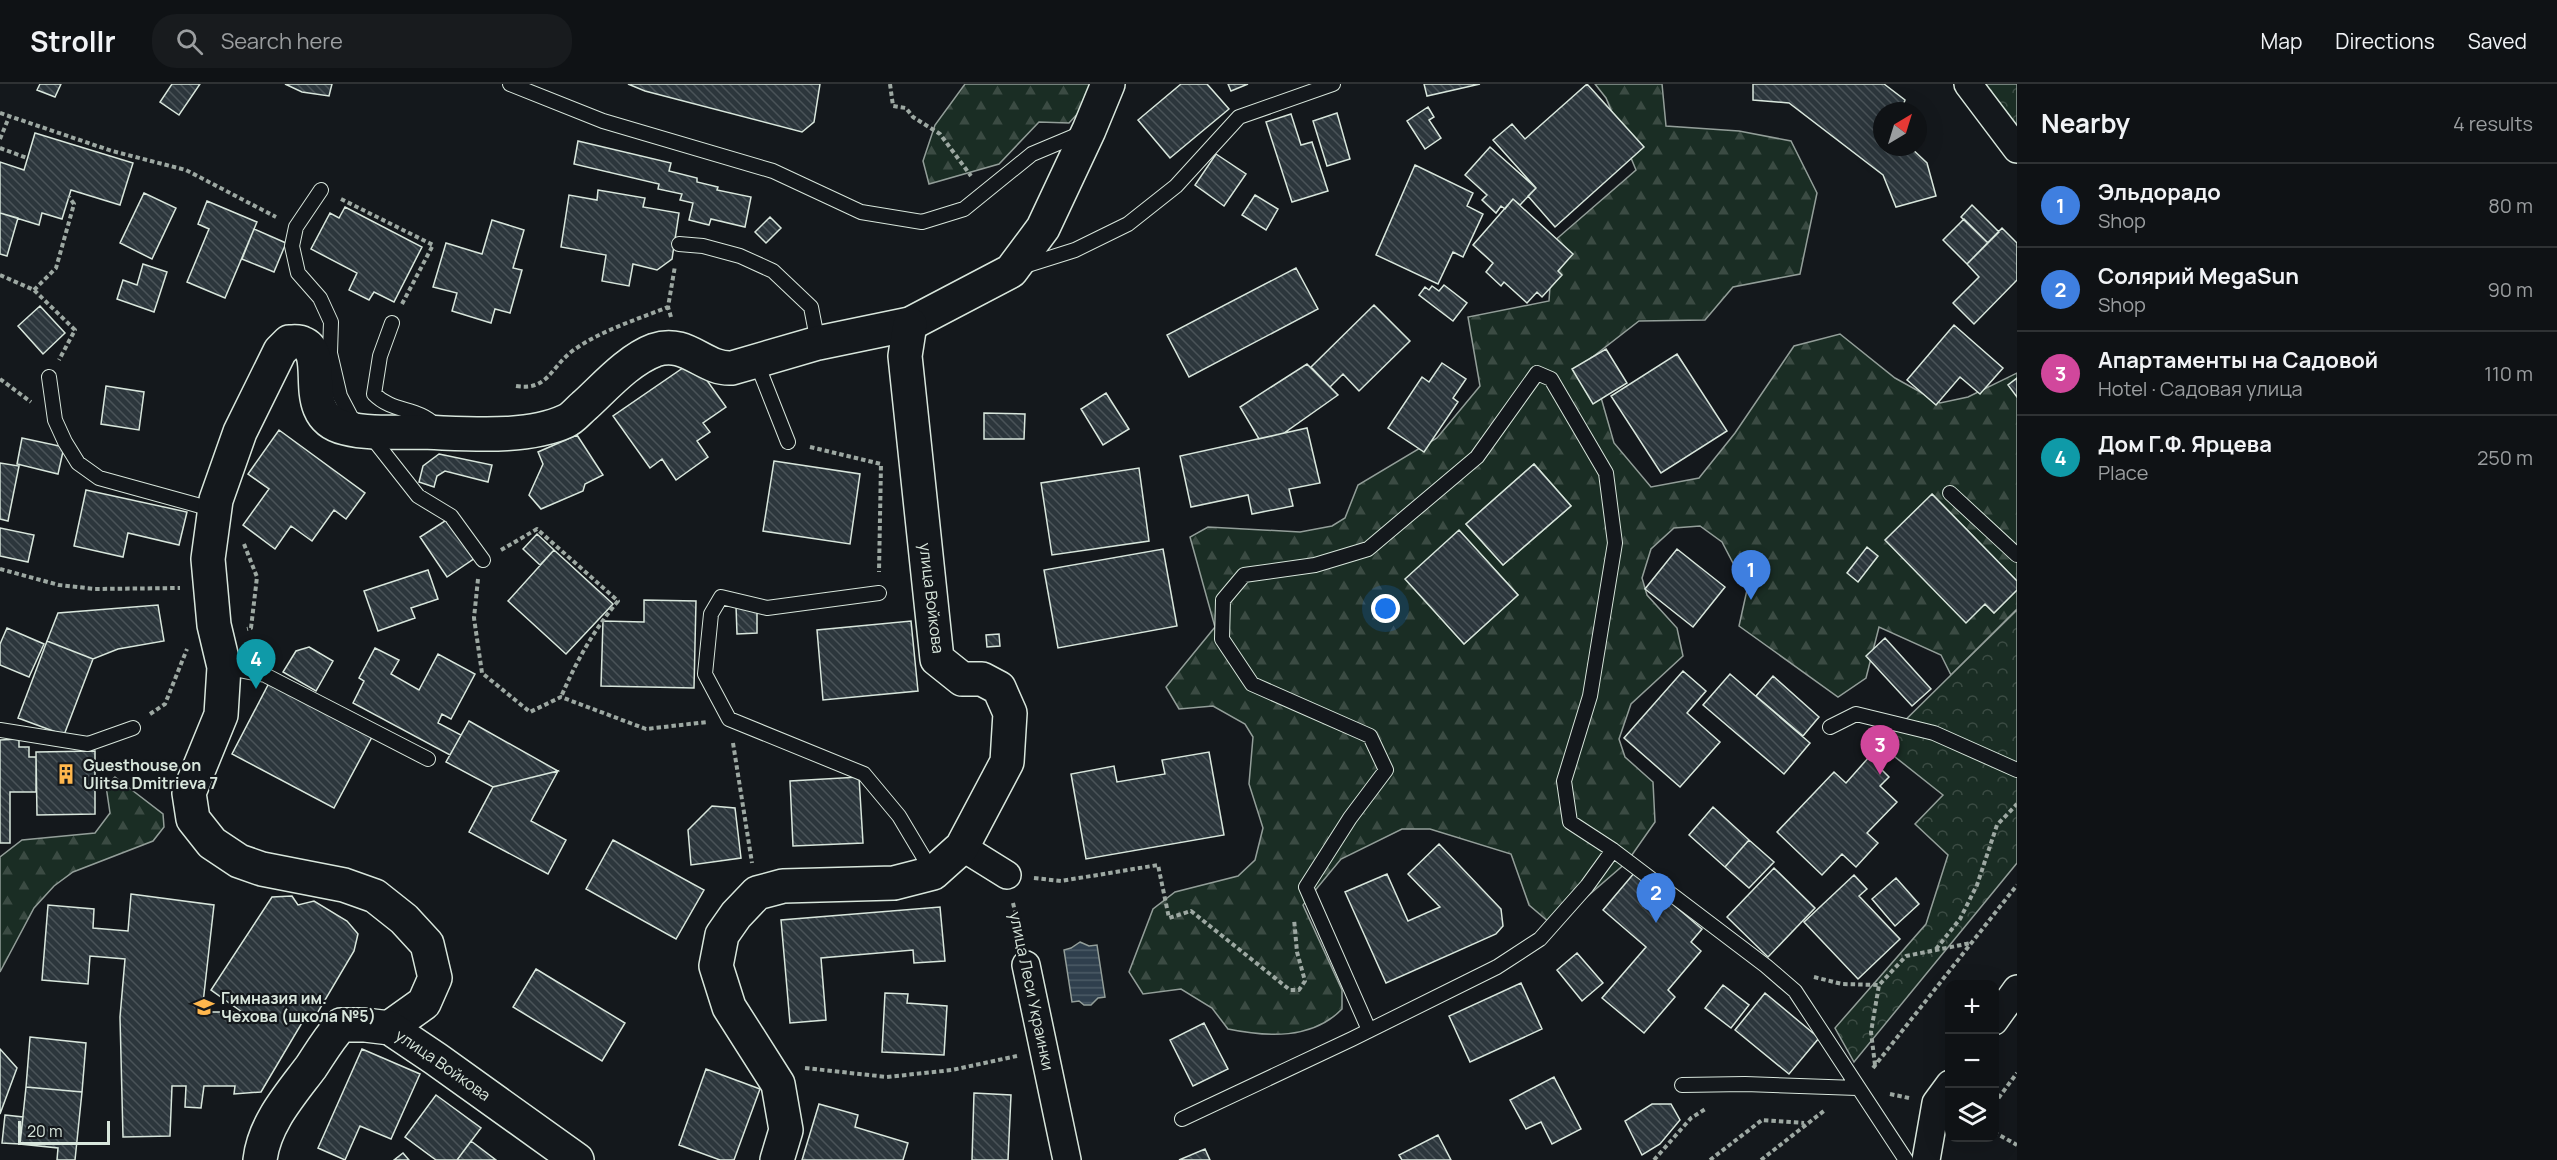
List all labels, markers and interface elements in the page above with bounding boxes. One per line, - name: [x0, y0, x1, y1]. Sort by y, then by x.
- search box: [152, 14, 572, 68]
- text: Strollr: [30, 22, 116, 60]
- icon: search: [173, 25, 206, 58]
- text: Search here: [221, 26, 343, 56]
- text: Map: [2261, 27, 2302, 55]
- text: Directions: [2335, 27, 2435, 55]
- text: Saved: [2468, 27, 2527, 55]
- north arrow: [1873, 102, 1927, 156]
- text: Nearby: [2041, 105, 2130, 141]
- text: 4 results: [2453, 110, 2533, 137]
- text: Эльдорадо: [2098, 177, 2221, 207]
- text: 1: [2056, 192, 2065, 219]
- text: 80 m: [2488, 192, 2533, 219]
- text: Shop: [2098, 207, 2146, 234]
- text: Солярий MegaSun: [2098, 261, 2299, 291]
- text: 2: [2055, 276, 2066, 303]
- text: 90 m: [2487, 276, 2533, 303]
- text: Shop: [2098, 291, 2146, 318]
- text: Апартаменты на Садовой: [2098, 345, 2378, 375]
- text: 3: [2055, 360, 2066, 387]
- text: 110 m: [2484, 360, 2533, 387]
- text: Hotel · Садовая улица: [2098, 375, 2303, 402]
- text: Дом Г.Ф. Ярцева: [2098, 429, 2272, 459]
- text: 4: [2054, 444, 2067, 471]
- text: 250 m: [2477, 444, 2533, 471]
- text: Place: [2098, 459, 2148, 486]
- street label: улица Войкова: [914, 541, 950, 655]
- pin: 1: [1732, 550, 1770, 600]
- your location: [1371, 594, 1400, 623]
- pin: 4: [236, 640, 276, 689]
- pin: 3: [1860, 726, 1900, 775]
- place label: Guesthouse on Ulitsa Dmitrieva 7: [83, 754, 218, 794]
- building icon: Guesthouse on Ulitsa Dmitrieva 7: [54, 762, 78, 786]
- pin: 2: [1636, 874, 1676, 923]
- street label: улица Леси Украинки: [1004, 909, 1060, 1073]
- map controls: [1945, 980, 1999, 1142]
- button: +: [1945, 980, 1999, 1034]
- place label: Гимназия им. Чехова (школа №5): [221, 987, 376, 1027]
- school or university icon: Гимназия им. Чехова (школа №5): [192, 995, 216, 1019]
- street label: улица Войкова: [391, 1024, 495, 1106]
- button: −: [1945, 1034, 1999, 1088]
- button: layers: [1945, 1088, 1999, 1142]
- scale bar: [18, 1118, 110, 1146]
- text: 20 m: [27, 1120, 63, 1142]

